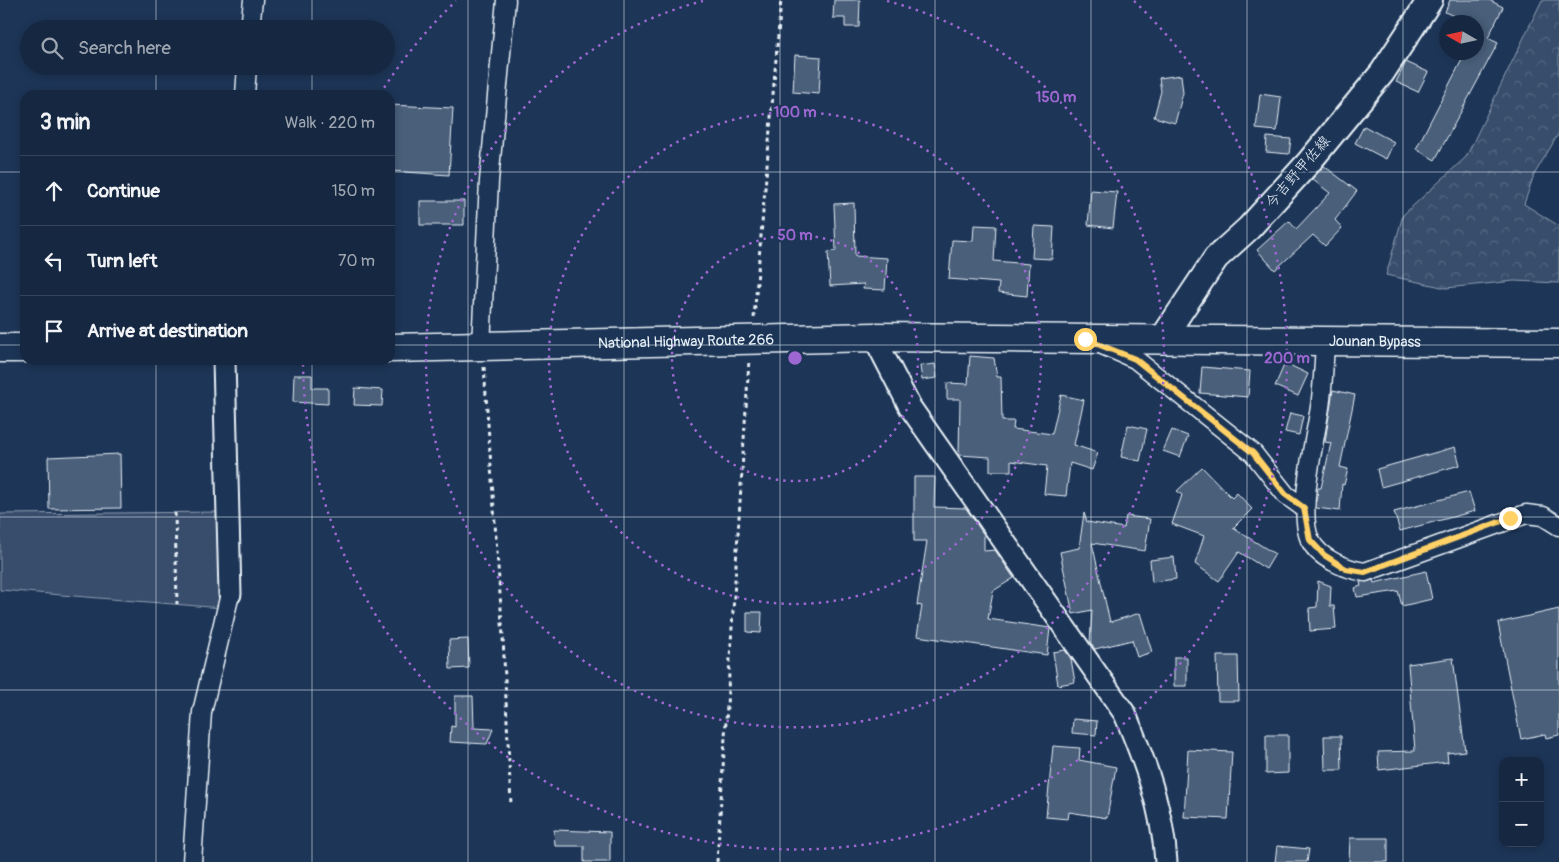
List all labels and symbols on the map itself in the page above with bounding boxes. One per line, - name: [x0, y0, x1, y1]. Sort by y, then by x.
- north arrow: [1439, 15, 1484, 60]
- text: 150 m: [1036, 88, 1076, 107]
- text: 100 m: [774, 103, 816, 122]
- street label: 今吉野甲佐線: [1261, 132, 1335, 212]
- text: 50 m: [778, 226, 812, 245]
- route start: [1074, 328, 1097, 351]
- street label: National Highway Route 266: [598, 330, 774, 353]
- street label: Jounan Bypass: [1329, 331, 1421, 351]
- centre of rings: [786, 349, 804, 367]
- text: 200 m: [1264, 349, 1310, 368]
- route end: [1499, 507, 1522, 530]

